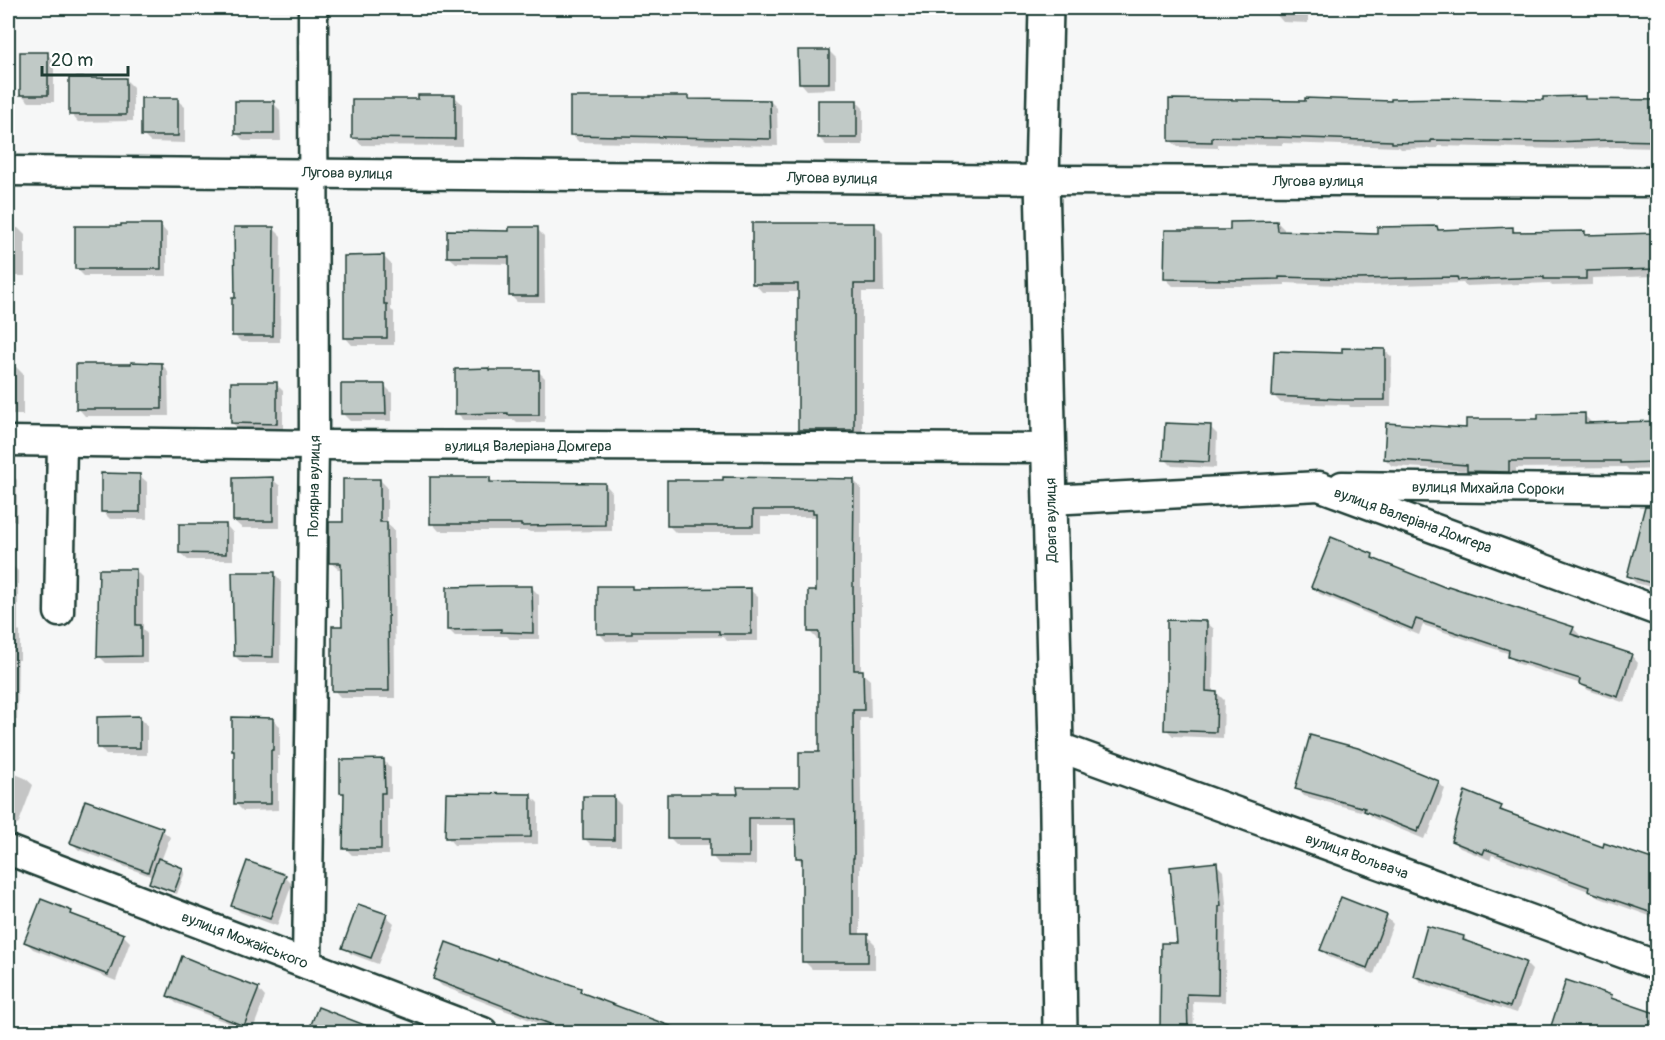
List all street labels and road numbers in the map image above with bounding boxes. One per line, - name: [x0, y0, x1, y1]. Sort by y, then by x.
- street label: Лугова вулиця: [300, 163, 393, 184]
- street label: Лугова вулиця: [785, 168, 878, 189]
- street label: Лугова вулиця: [1272, 172, 1364, 191]
- street label: Полярна вулиця: [304, 435, 325, 537]
- street label: вулиця Валеріана Домгера: [445, 437, 611, 456]
- street label: Довга вулиця: [1041, 478, 1062, 563]
- street label: вулиця Михайла Сороки: [1412, 478, 1565, 499]
- street label: вулиця Валеріана Домгера: [1331, 483, 1494, 558]
- street label: вулиця Вольвача: [1303, 829, 1411, 884]
- street label: вулиця Можайського: [179, 908, 311, 973]

